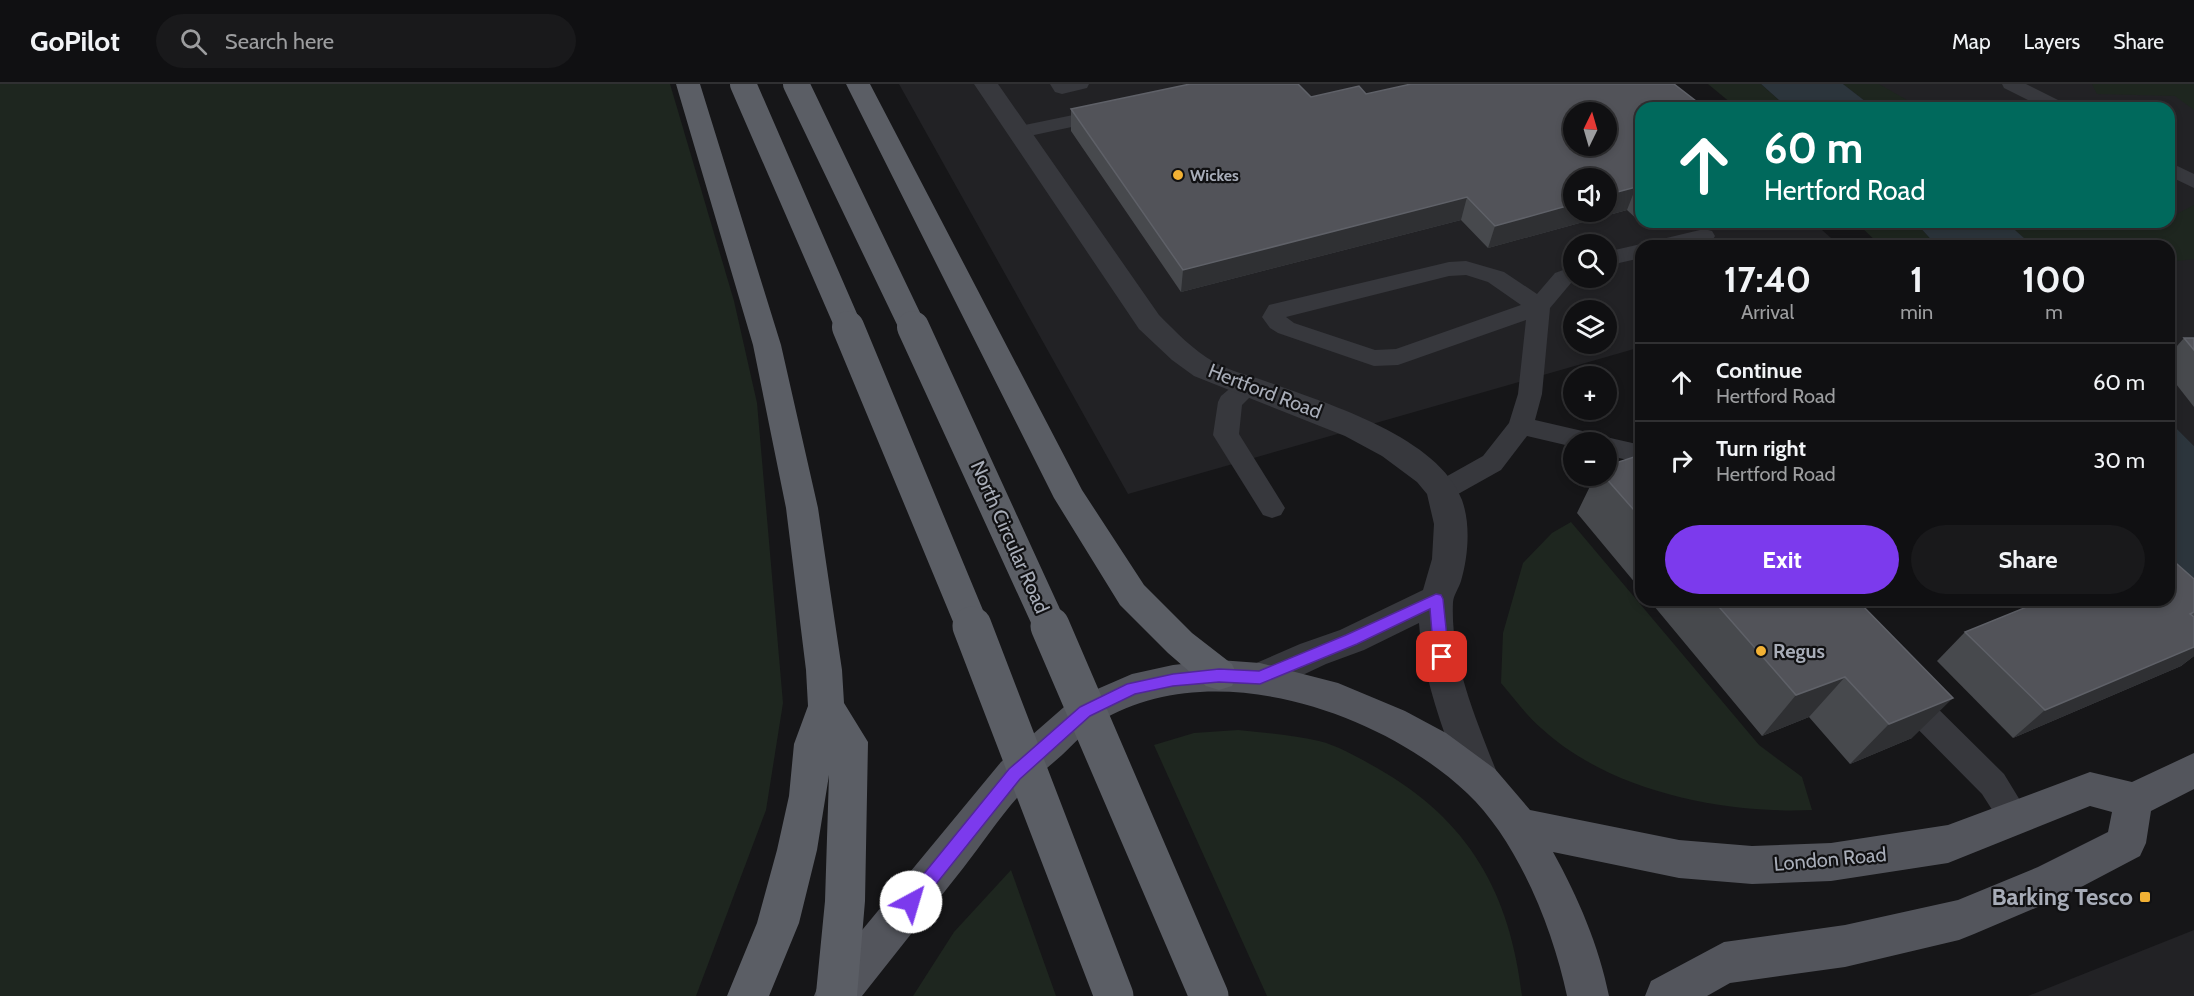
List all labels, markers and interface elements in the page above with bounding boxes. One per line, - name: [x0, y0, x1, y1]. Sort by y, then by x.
- search box: [156, 14, 576, 68]
- text: GoPilot: [30, 24, 120, 58]
- icon: search: [177, 25, 210, 58]
- text: Search here: [225, 28, 334, 55]
- text: Map: [1952, 29, 1991, 54]
- text: Layers: [2024, 29, 2080, 54]
- text: Share: [2113, 29, 2164, 54]
- north arrow: [1563, 102, 1617, 156]
- map controls: [1563, 102, 1617, 486]
- text: 60 m: [1764, 122, 1863, 174]
- icon: ahead: [1665, 126, 1743, 204]
- place label: Wickes: [1190, 166, 1239, 185]
- marker: Wickes: [1171, 168, 1185, 182]
- button: sound: [1563, 168, 1617, 222]
- text: Hertford Road: [1764, 174, 1925, 207]
- button: search: [1563, 234, 1617, 288]
- text: 17:40: [1724, 257, 1811, 301]
- text: 1: [1910, 257, 1923, 301]
- text: 100: [2022, 257, 2086, 301]
- button: layers: [1563, 300, 1617, 354]
- text: Arrival: [1741, 300, 1794, 324]
- text: min: [1900, 300, 1933, 324]
- text: m: [2045, 300, 2063, 324]
- text: Continue: [1716, 357, 1802, 384]
- street label: Hertford Road: [1205, 358, 1325, 424]
- button: +: [1563, 366, 1617, 420]
- icon: ahead: [1665, 366, 1698, 399]
- text: 60 m: [2093, 369, 2145, 396]
- text: Hertford Road: [1716, 384, 1836, 408]
- button: −: [1563, 432, 1617, 486]
- text: Turn right: [1716, 435, 1806, 462]
- icon: right: [1665, 444, 1698, 477]
- text: 30 m: [2093, 447, 2145, 474]
- street label: North Circular Road: [966, 457, 1054, 617]
- text: Hertford Road: [1716, 462, 1836, 486]
- button: Exit: [1665, 525, 1899, 594]
- button: Share: [1911, 525, 2145, 594]
- pin: [1416, 631, 1467, 682]
- place label: Regus: [1773, 639, 1825, 663]
- icon: arrive: [1425, 640, 1458, 673]
- marker: Regus: [1754, 644, 1768, 658]
- street label: London Road: [1773, 842, 1887, 876]
- position arrow: [879, 870, 943, 934]
- place label: Barking Tesco: [1991, 882, 2133, 911]
- marker: Barking Tesco: [2138, 890, 2152, 904]

